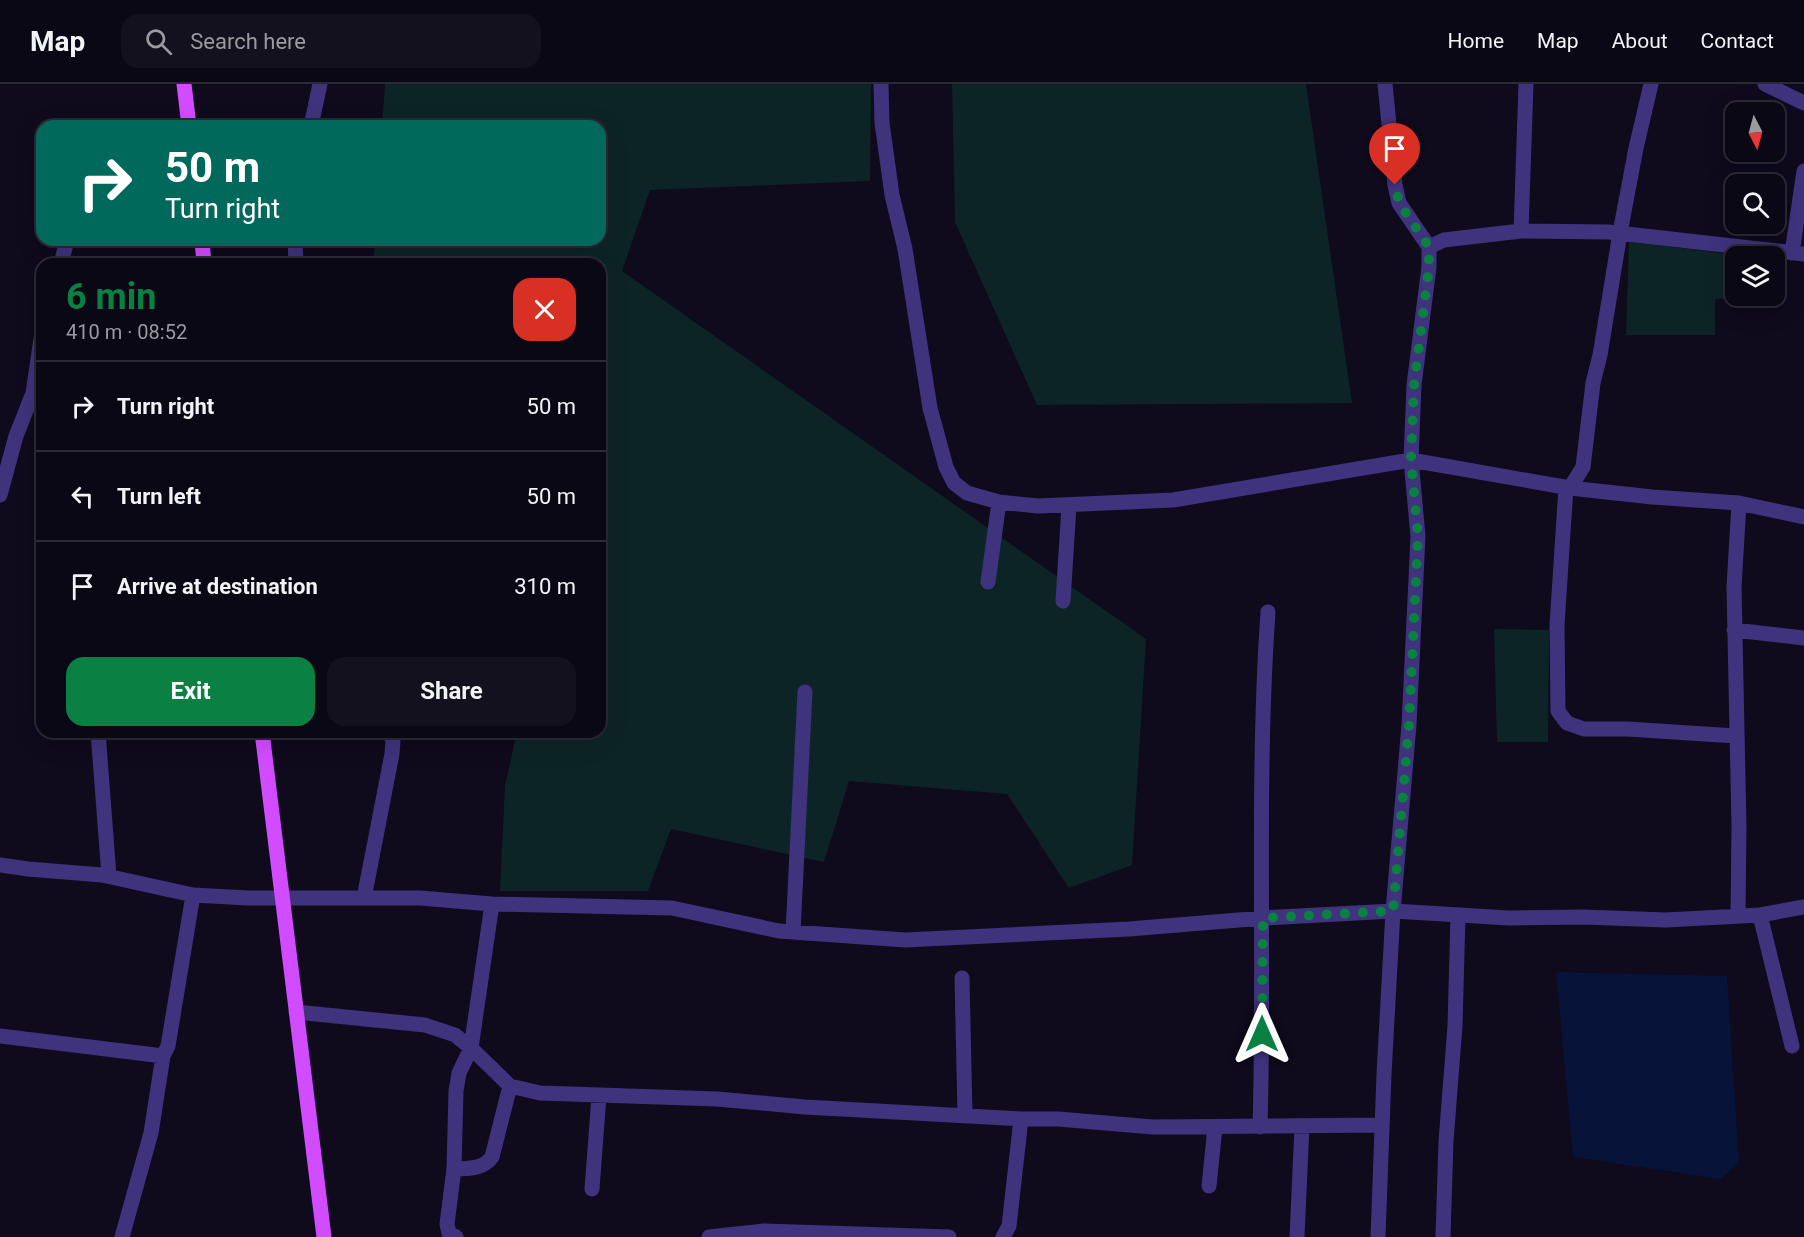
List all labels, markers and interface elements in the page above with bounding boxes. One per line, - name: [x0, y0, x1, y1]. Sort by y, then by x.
- search box: [121, 14, 541, 68]
- text: Map: [30, 25, 85, 58]
- icon: search: [142, 25, 175, 58]
- text: Search here: [190, 29, 306, 54]
- text: Home: [1448, 29, 1504, 53]
- text: Map: [1537, 29, 1579, 53]
- text: About: [1612, 29, 1668, 53]
- text: Contact: [1701, 29, 1774, 53]
- north arrow: [1725, 102, 1785, 162]
- map controls: [1725, 102, 1785, 306]
- pin: [1369, 123, 1420, 185]
- icon: arrive: [1378, 132, 1411, 165]
- text: 50 m: [165, 143, 260, 192]
- icon: right: [66, 144, 144, 222]
- button: search: [1725, 174, 1785, 234]
- text: Turn right: [165, 193, 280, 225]
- button: layers: [1725, 246, 1785, 306]
- text: 6 min: [66, 276, 157, 318]
- button: close: [513, 278, 576, 341]
- text: 410 m · 08:52: [66, 320, 187, 344]
- icon: right: [66, 390, 99, 423]
- text: Turn right: [117, 394, 214, 419]
- text: 50 m: [527, 394, 576, 419]
- icon: left: [66, 480, 99, 513]
- text: Turn left: [117, 484, 201, 509]
- text: 50 m: [527, 484, 576, 509]
- icon: arrive: [66, 570, 99, 603]
- text: Arrive at destination: [117, 574, 318, 599]
- text: 310 m: [514, 574, 576, 599]
- button: Exit: [66, 657, 315, 726]
- button: Share: [327, 657, 576, 726]
- position arrow: [1230, 1002, 1294, 1066]

